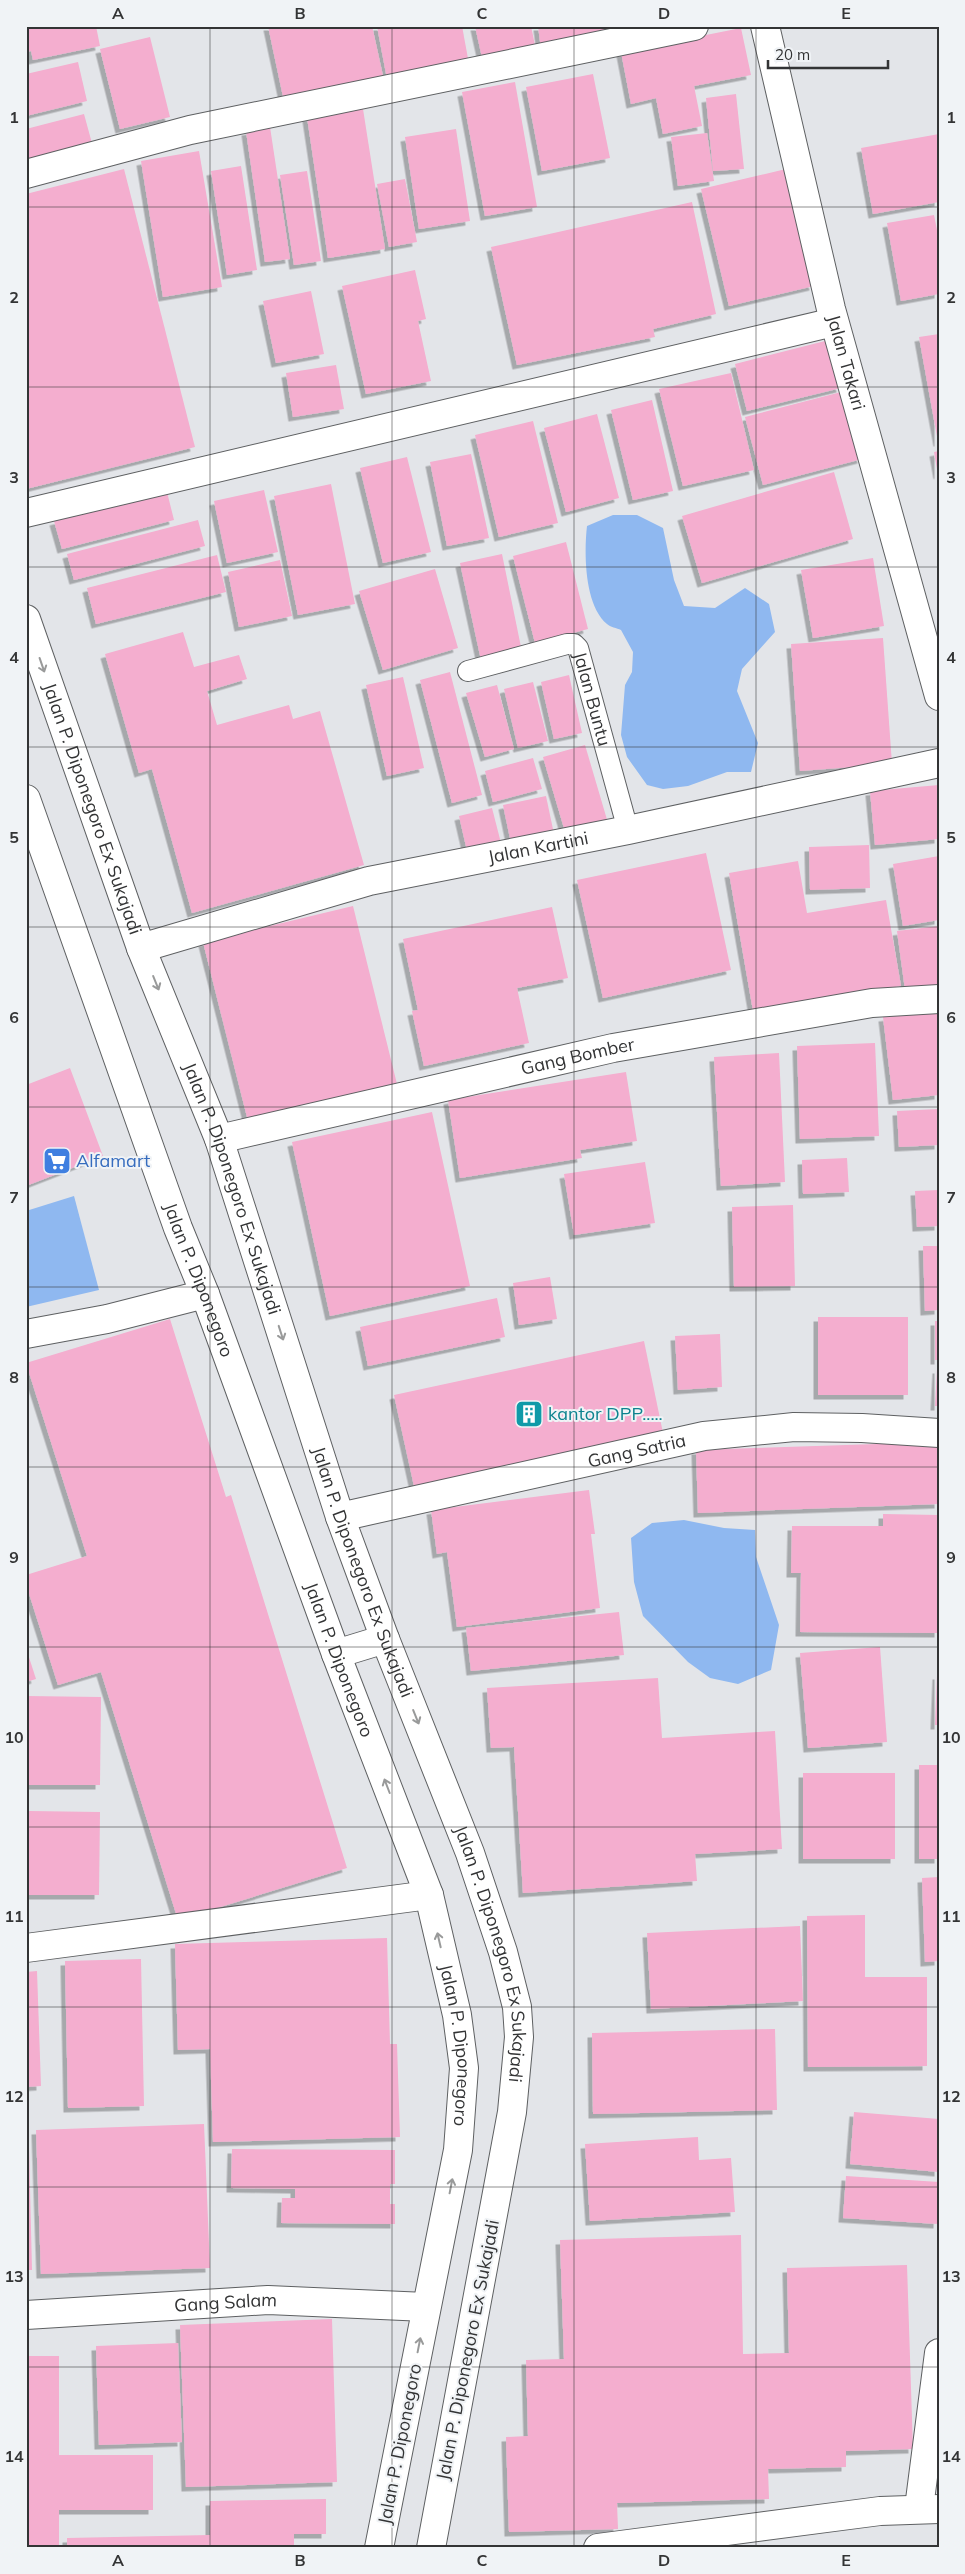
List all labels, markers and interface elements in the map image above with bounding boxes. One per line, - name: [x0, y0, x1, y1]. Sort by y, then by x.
- text: A: [112, 3, 124, 23]
- text: B: [294, 3, 306, 23]
- text: C: [477, 3, 488, 23]
- text: D: [658, 3, 670, 23]
- text: E: [841, 3, 851, 23]
- scale bar: [768, 38, 888, 70]
- text: 20 m: [775, 45, 810, 64]
- text: 1: [9, 107, 19, 127]
- text: 1: [946, 107, 956, 127]
- text: 2: [9, 287, 19, 307]
- text: 2: [946, 287, 956, 307]
- street label: Jalan Takari: [822, 312, 871, 413]
- text: 3: [9, 467, 19, 487]
- text: 3: [946, 467, 956, 487]
- text: 4: [9, 647, 19, 667]
- text: 4: [946, 647, 956, 667]
- street label: Jalan Buntu: [569, 649, 616, 749]
- one-way arrow: [38, 656, 47, 672]
- street label: Jalan P. Diponegoro Ex Sukajadi: [38, 680, 147, 938]
- street label: Jalan Kartini: [486, 826, 590, 868]
- text: 5: [9, 827, 19, 847]
- text: 5: [946, 827, 956, 847]
- one-way arrow: [152, 975, 161, 990]
- text: 6: [9, 1007, 19, 1027]
- text: 6: [946, 1007, 956, 1027]
- street label: Gang Bomber: [519, 1032, 636, 1080]
- street label: Jalan P. Diponegoro Ex Sukajadi: [178, 1060, 284, 1318]
- supermarket icon: Alfamart: [42, 1146, 72, 1176]
- place label: Alfamart: [76, 1149, 150, 1172]
- text: 7: [9, 1187, 19, 1207]
- text: 7: [946, 1187, 956, 1207]
- street label: Jalan P. Diponegoro: [160, 1200, 238, 1360]
- one-way arrow: [277, 1325, 286, 1340]
- text: 8: [9, 1367, 19, 1387]
- text: 8: [946, 1367, 956, 1387]
- building icon: kantor DPP.....: [514, 1399, 544, 1429]
- place label: kantor DPP.....: [548, 1402, 663, 1425]
- street label: Gang Satria: [585, 1428, 688, 1473]
- street label: Jalan P. Diponegoro Ex Sukajadi: [308, 1444, 418, 1700]
- text: 9: [9, 1547, 19, 1567]
- text: 9: [946, 1547, 956, 1567]
- street label: Jalan P. Diponegoro: [300, 1580, 378, 1740]
- one-way arrow: [412, 1709, 421, 1724]
- text: 10: [4, 1727, 24, 1747]
- text: 10: [941, 1727, 961, 1747]
- one-way arrow: [382, 1779, 391, 1794]
- street label: Jalan P. Diponegoro Ex Sukajadi: [448, 1822, 524, 2086]
- text: 11: [4, 1906, 24, 1926]
- text: 11: [941, 1906, 961, 1926]
- one-way arrow: [434, 1932, 443, 1948]
- street label: Jalan P. Diponegoro: [433, 1964, 469, 2128]
- text: 12: [4, 2086, 24, 2106]
- text: 12: [941, 2086, 961, 2106]
- one-way arrow: [447, 2179, 457, 2195]
- street label: Jalan P. Diponegoro Ex Sukajadi: [431, 2218, 504, 2482]
- text: 13: [4, 2266, 24, 2286]
- text: 13: [941, 2266, 961, 2286]
- street label: Gang Salam: [173, 2288, 278, 2317]
- one-way arrow: [415, 2338, 424, 2354]
- street label: Jalan P. Diponegoro: [373, 2361, 426, 2526]
- text: 14: [4, 2446, 24, 2466]
- text: 14: [941, 2446, 961, 2466]
- text: A: [112, 2550, 124, 2570]
- text: B: [294, 2550, 306, 2570]
- text: C: [477, 2550, 488, 2570]
- text: D: [658, 2550, 670, 2570]
- text: E: [841, 2550, 851, 2570]

